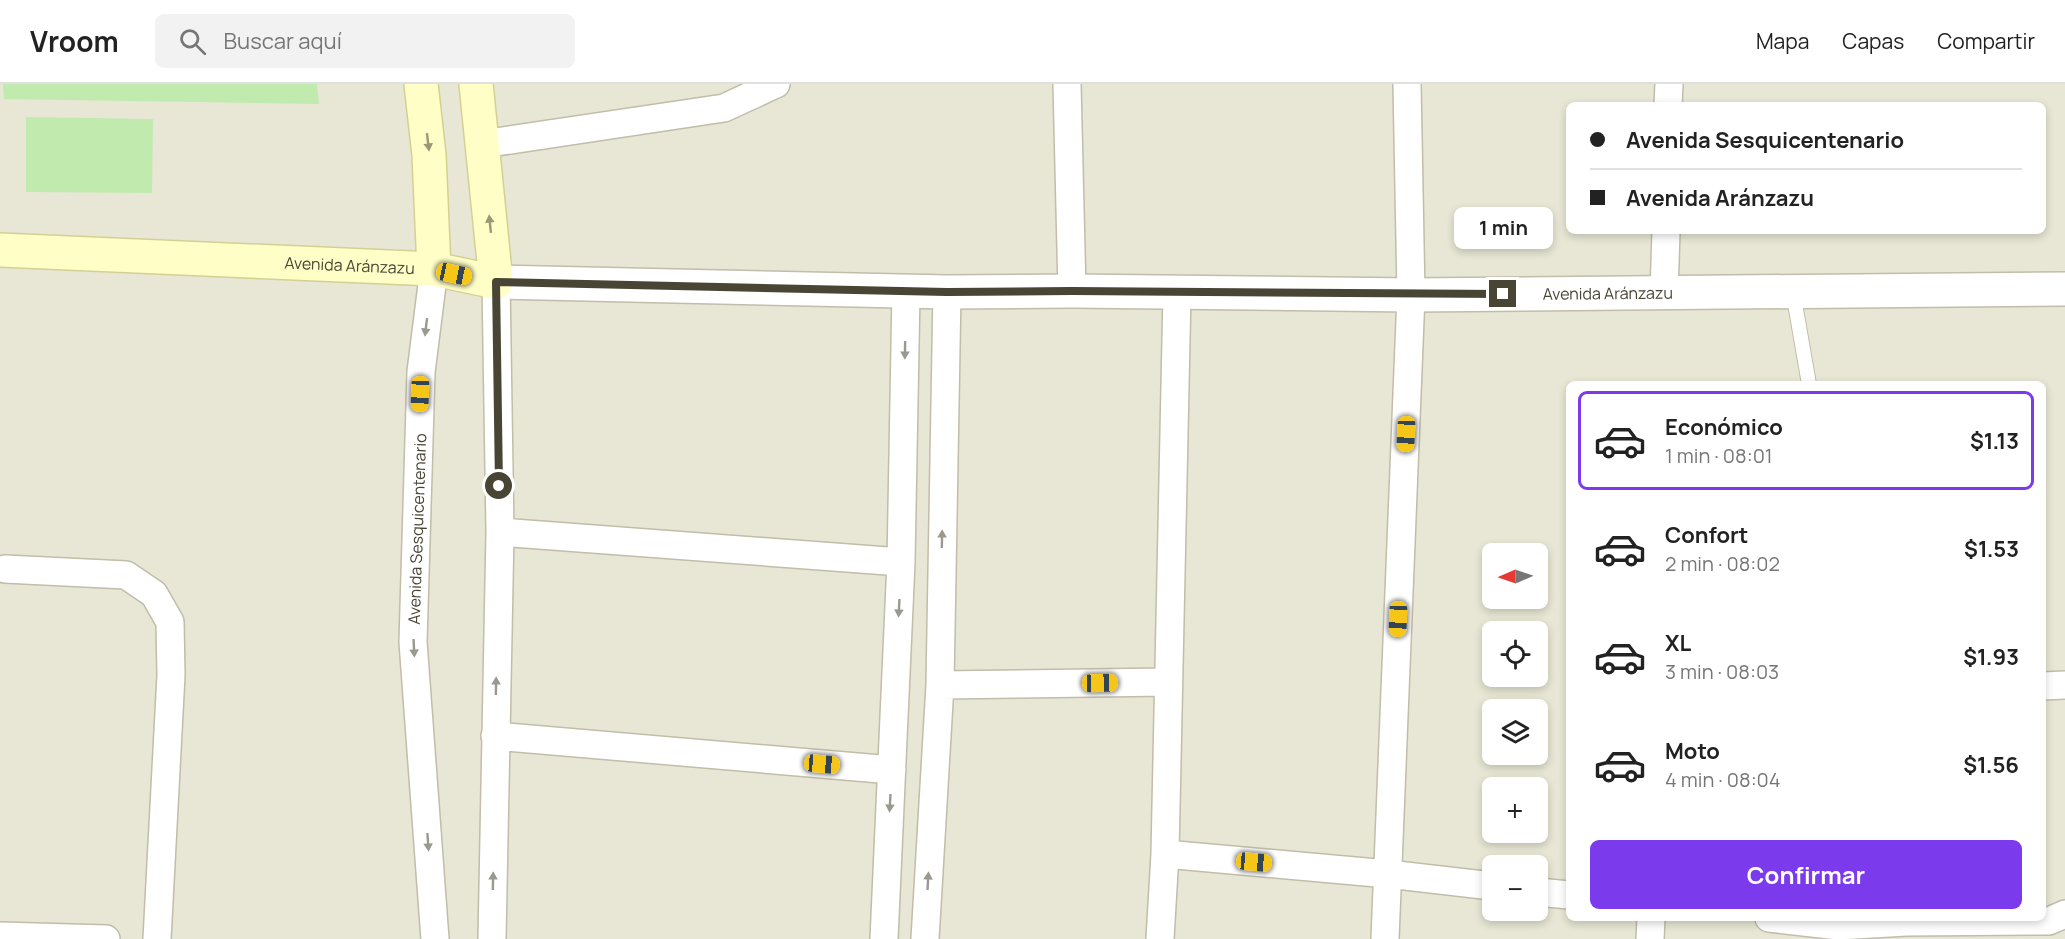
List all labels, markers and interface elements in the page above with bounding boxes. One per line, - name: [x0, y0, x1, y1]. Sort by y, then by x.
- search box: [155, 14, 575, 68]
- text: Vroom: [30, 22, 119, 60]
- icon: search: [176, 25, 209, 58]
- text: Buscar aquí: [224, 26, 342, 56]
- text: Mapa: [1756, 27, 1809, 55]
- text: Capas: [1842, 27, 1904, 55]
- text: Compartir: [1937, 27, 2035, 55]
- text: Avenida Sesquicentenario: [1626, 125, 1904, 155]
- one-way arrow: [423, 133, 432, 152]
- text: Avenida Aránzazu: [1626, 183, 1814, 213]
- callout: 1 min: [1454, 207, 1552, 249]
- one-way arrow: [486, 214, 495, 233]
- text: 1 min: [1479, 214, 1528, 241]
- street label: Avenida Aránzazu: [284, 251, 415, 279]
- car: [435, 261, 473, 287]
- route end: [1489, 280, 1516, 307]
- street label: Avenida Aránzazu: [1543, 282, 1673, 305]
- one-way arrow: [422, 318, 431, 337]
- one-way arrow: [900, 341, 910, 360]
- car: [410, 376, 430, 412]
- text: Económico: [1665, 412, 1783, 442]
- icon: car: [1593, 414, 1647, 468]
- car: [1396, 416, 1416, 452]
- text: $1.13: [1970, 426, 2019, 456]
- street label: Avenida Sesquicentenario: [403, 433, 431, 625]
- text: 1 min · 08:01: [1665, 442, 1773, 469]
- route start: [485, 472, 512, 499]
- text: Confort: [1665, 520, 1748, 550]
- icon: car: [1593, 522, 1647, 576]
- one-way arrow: [937, 529, 947, 548]
- text: $1.53: [1964, 534, 2019, 564]
- north arrow: [1482, 543, 1548, 609]
- map controls: [1482, 543, 1548, 921]
- text: 2 min · 08:02: [1665, 550, 1780, 577]
- one-way arrow: [895, 599, 904, 618]
- car: [1388, 601, 1408, 637]
- button: locate: [1482, 621, 1548, 687]
- text: XL: [1665, 628, 1691, 658]
- icon: car: [1593, 630, 1647, 684]
- one-way arrow: [409, 638, 419, 657]
- text: $1.93: [1963, 642, 2019, 672]
- text: 3 min · 08:03: [1665, 658, 1779, 685]
- car: [1082, 674, 1118, 692]
- one-way arrow: [492, 676, 501, 695]
- button: layers: [1482, 699, 1548, 765]
- text: Moto: [1665, 736, 1720, 766]
- icon: car: [1593, 738, 1647, 792]
- text: $1.56: [1963, 750, 2019, 780]
- car: [803, 753, 841, 775]
- text: 4 min · 08:04: [1665, 766, 1781, 793]
- button: +: [1482, 777, 1548, 843]
- one-way arrow: [886, 794, 895, 813]
- one-way arrow: [423, 833, 433, 852]
- button: Confirmar: [1590, 840, 2022, 909]
- car: [1235, 851, 1273, 873]
- button: −: [1482, 855, 1548, 921]
- one-way arrow: [488, 871, 498, 890]
- one-way arrow: [924, 871, 933, 890]

